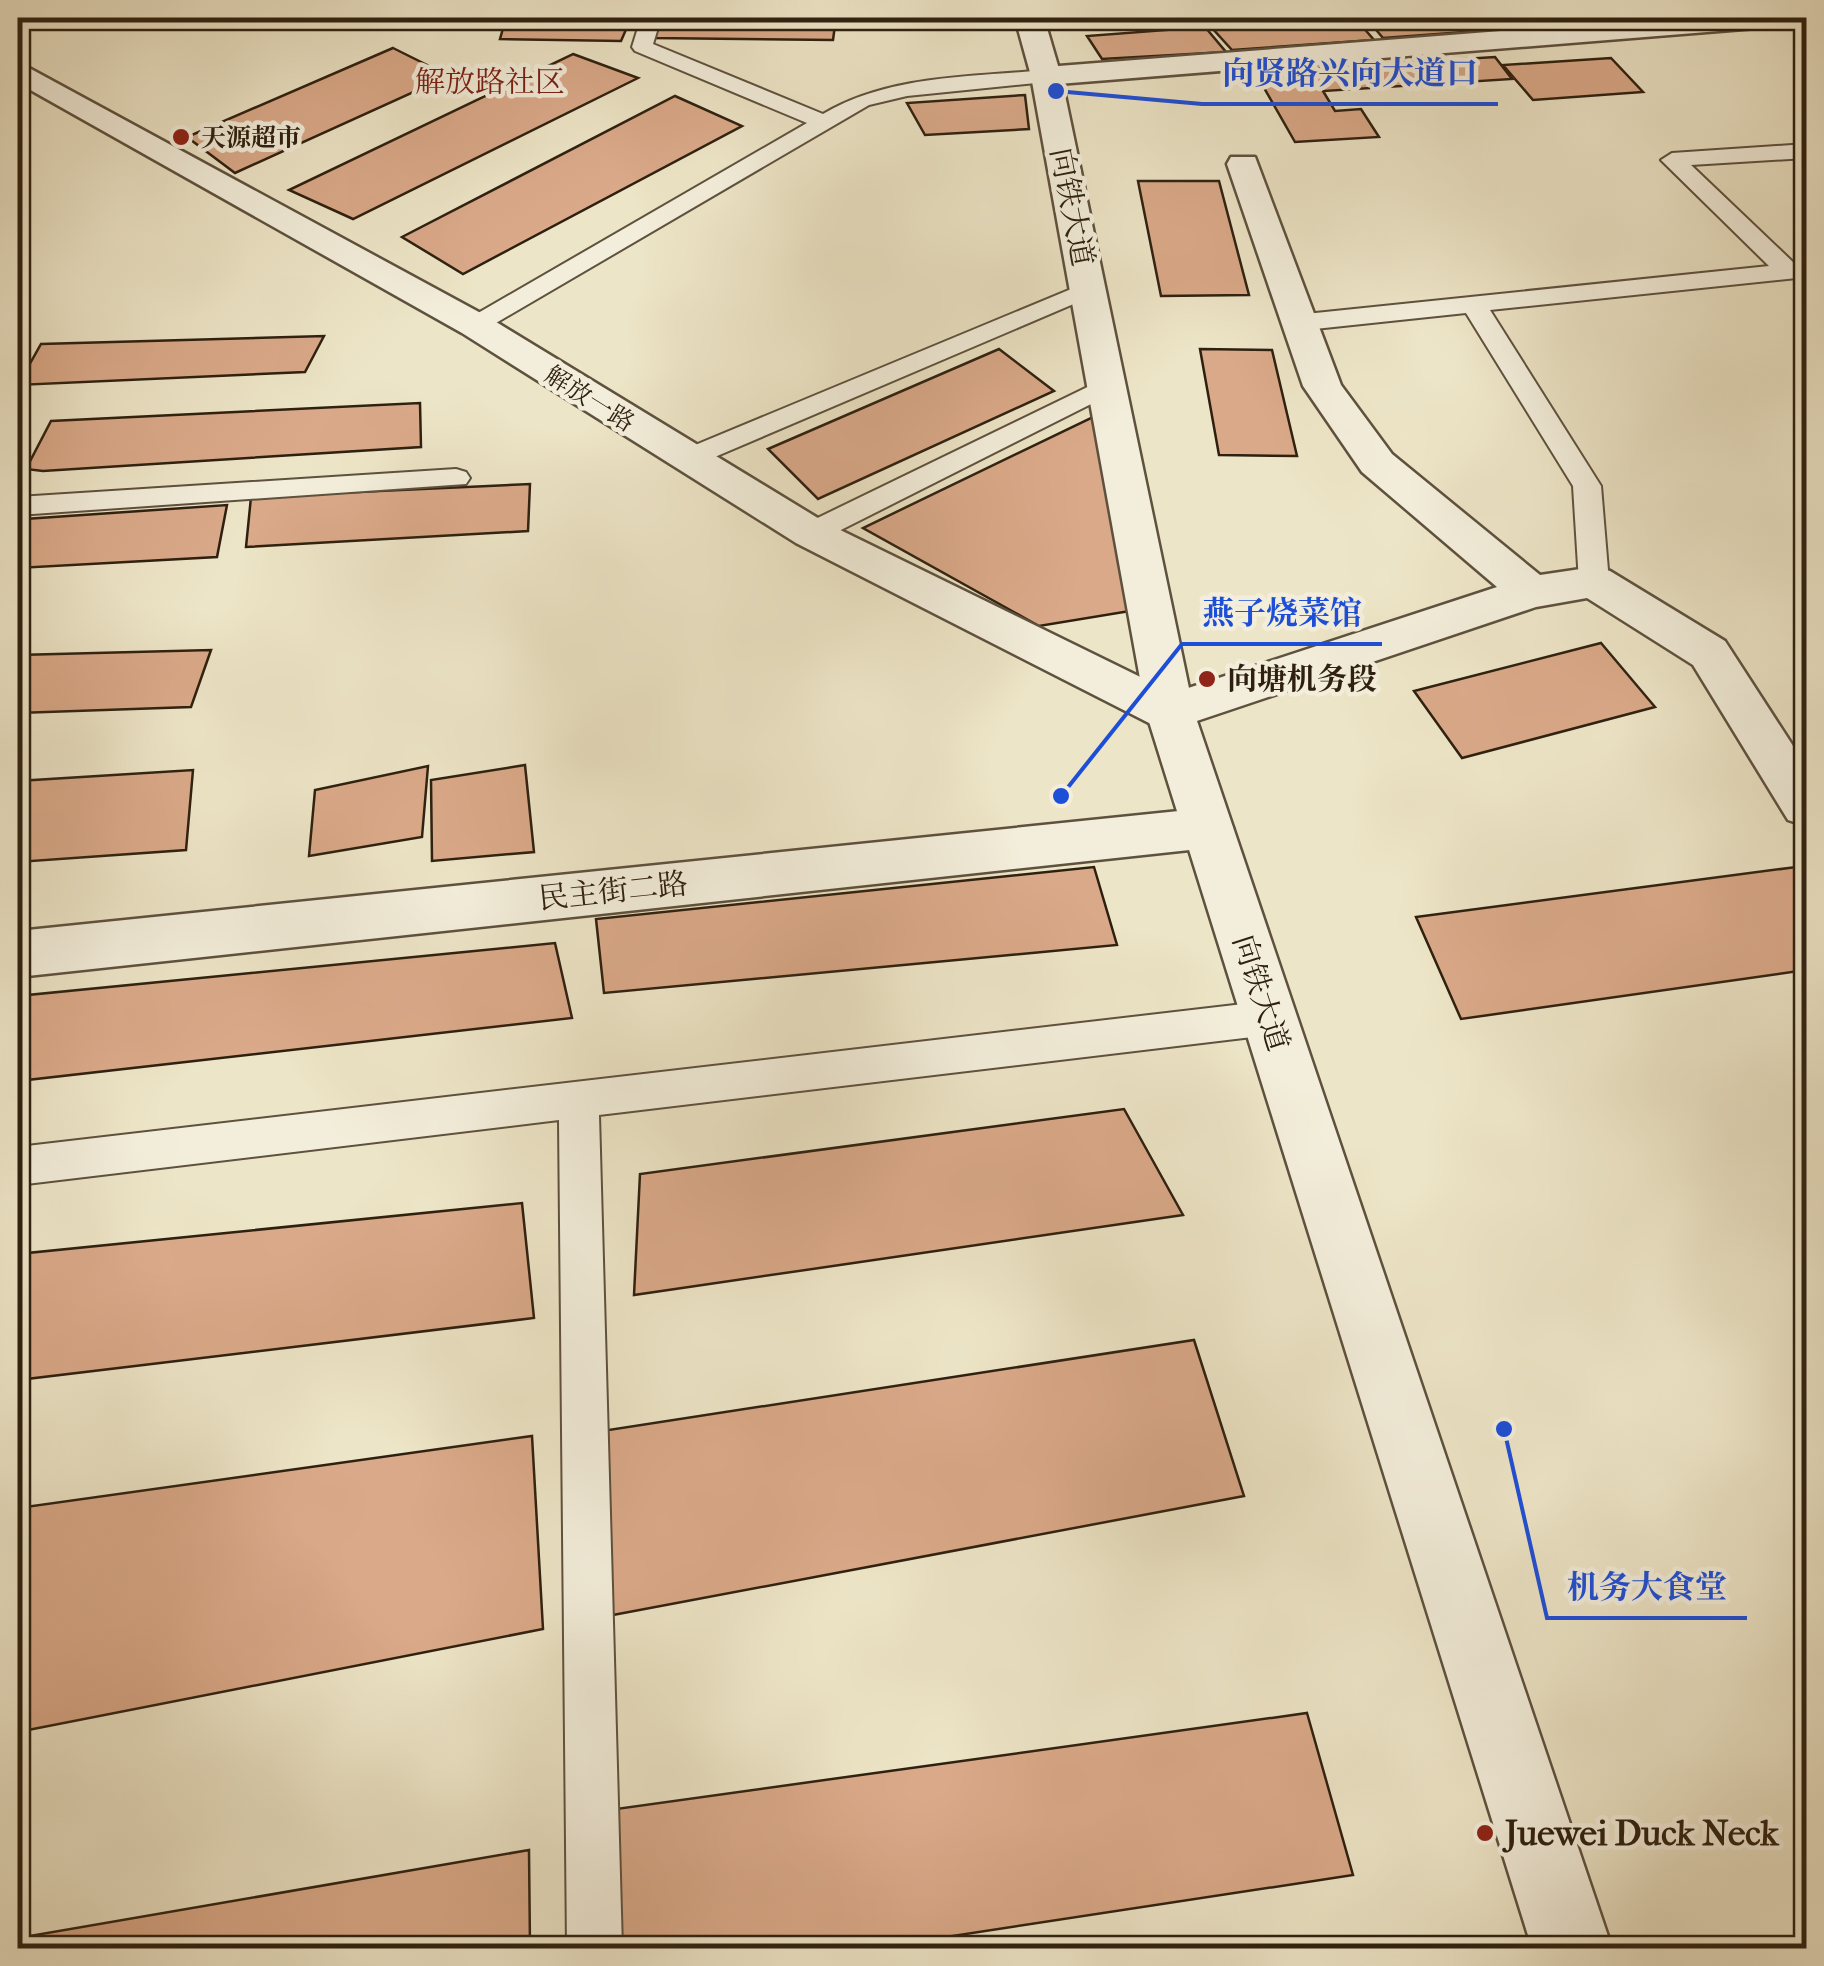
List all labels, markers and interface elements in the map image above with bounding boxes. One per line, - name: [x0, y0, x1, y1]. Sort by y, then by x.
- callout: 向贤路兴向大道口: [1202, 42, 1498, 104]
- text: 向贤路兴向大道口: [1222, 55, 1478, 92]
- district label: 解放路社区: [415, 65, 565, 100]
- place label: 天源超市: [201, 123, 301, 152]
- marker: 天源超市: [170, 126, 192, 148]
- street label: 向铁大道: [1043, 145, 1100, 269]
- street label: 解放一路: [540, 360, 640, 437]
- callout: 燕子烧菜馆: [1182, 582, 1382, 644]
- text: 燕子烧菜馆: [1202, 595, 1362, 632]
- place label: 向塘机务段: [1227, 662, 1377, 697]
- marker: 向塘机务段: [1196, 668, 1218, 690]
- street label: 民主街二路: [537, 866, 689, 917]
- street label: 向铁大道: [1225, 931, 1296, 1056]
- callout: 机务大食堂: [1547, 1556, 1747, 1618]
- text: 机务大食堂: [1567, 1569, 1727, 1606]
- place label: Juewei Duck Neck: [1502, 1813, 1780, 1854]
- marker: Juewei Duck Neck: [1474, 1822, 1496, 1844]

